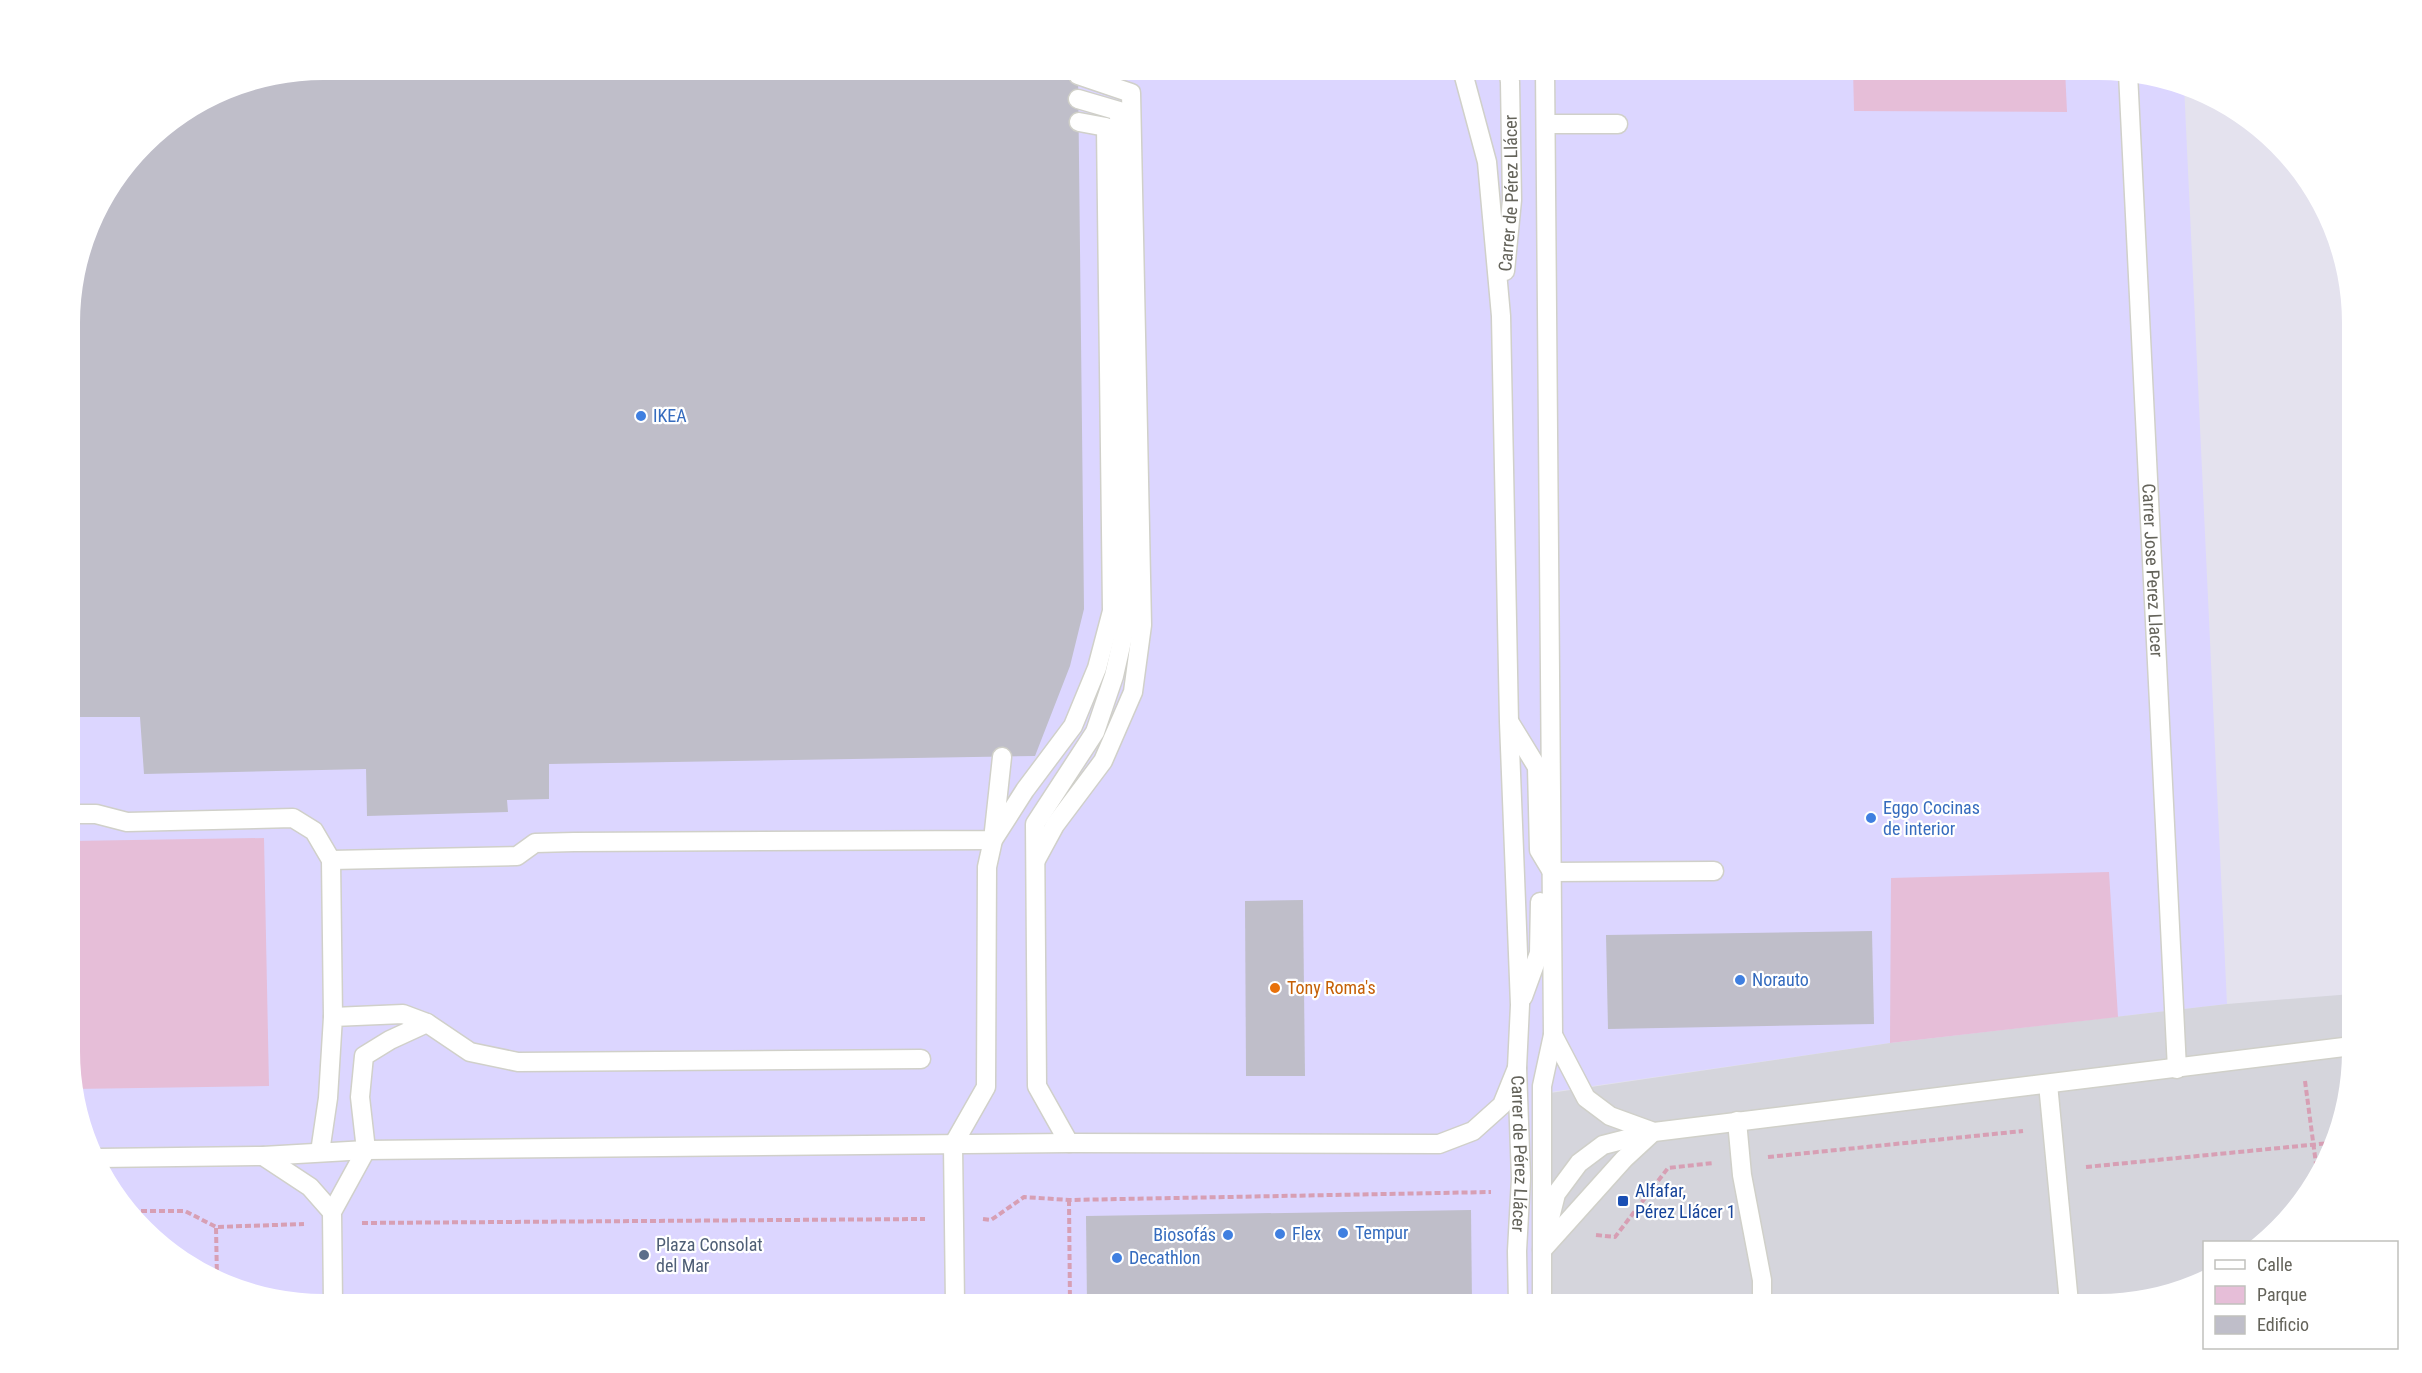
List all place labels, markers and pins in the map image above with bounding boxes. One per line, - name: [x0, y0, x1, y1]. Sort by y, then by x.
- place label: IKEA: [653, 405, 687, 426]
- marker: IKEA: [634, 409, 648, 423]
- place label: Eggo Cocinas de interior: [1883, 797, 1980, 839]
- marker: Eggo Cocinas de interior: [1864, 811, 1878, 825]
- place label: Norauto: [1752, 969, 1809, 990]
- marker: Norauto: [1733, 973, 1747, 987]
- place label: Tony Roma's: [1287, 977, 1376, 998]
- marker: Tony Roma's: [1268, 981, 1282, 995]
- place label: Alfafar, Pérez Llácer 1: [1635, 1180, 1736, 1222]
- marker: Alfafar, Pérez Llácer 1: [1616, 1194, 1630, 1208]
- place label: Tempur: [1355, 1222, 1409, 1243]
- place label: Flex: [1292, 1223, 1321, 1244]
- place label: Biosofás: [1153, 1224, 1216, 1245]
- marker: Tempur: [1336, 1226, 1350, 1240]
- marker: Flex: [1273, 1227, 1287, 1241]
- marker: Biosofás: [1221, 1228, 1235, 1242]
- place label: Plaza Consolat del Mar: [656, 1234, 763, 1276]
- place label: Decathlon: [1129, 1247, 1201, 1268]
- marker: Plaza Consolat del Mar: [637, 1248, 651, 1262]
- marker: Decathlon: [1110, 1251, 1124, 1265]

